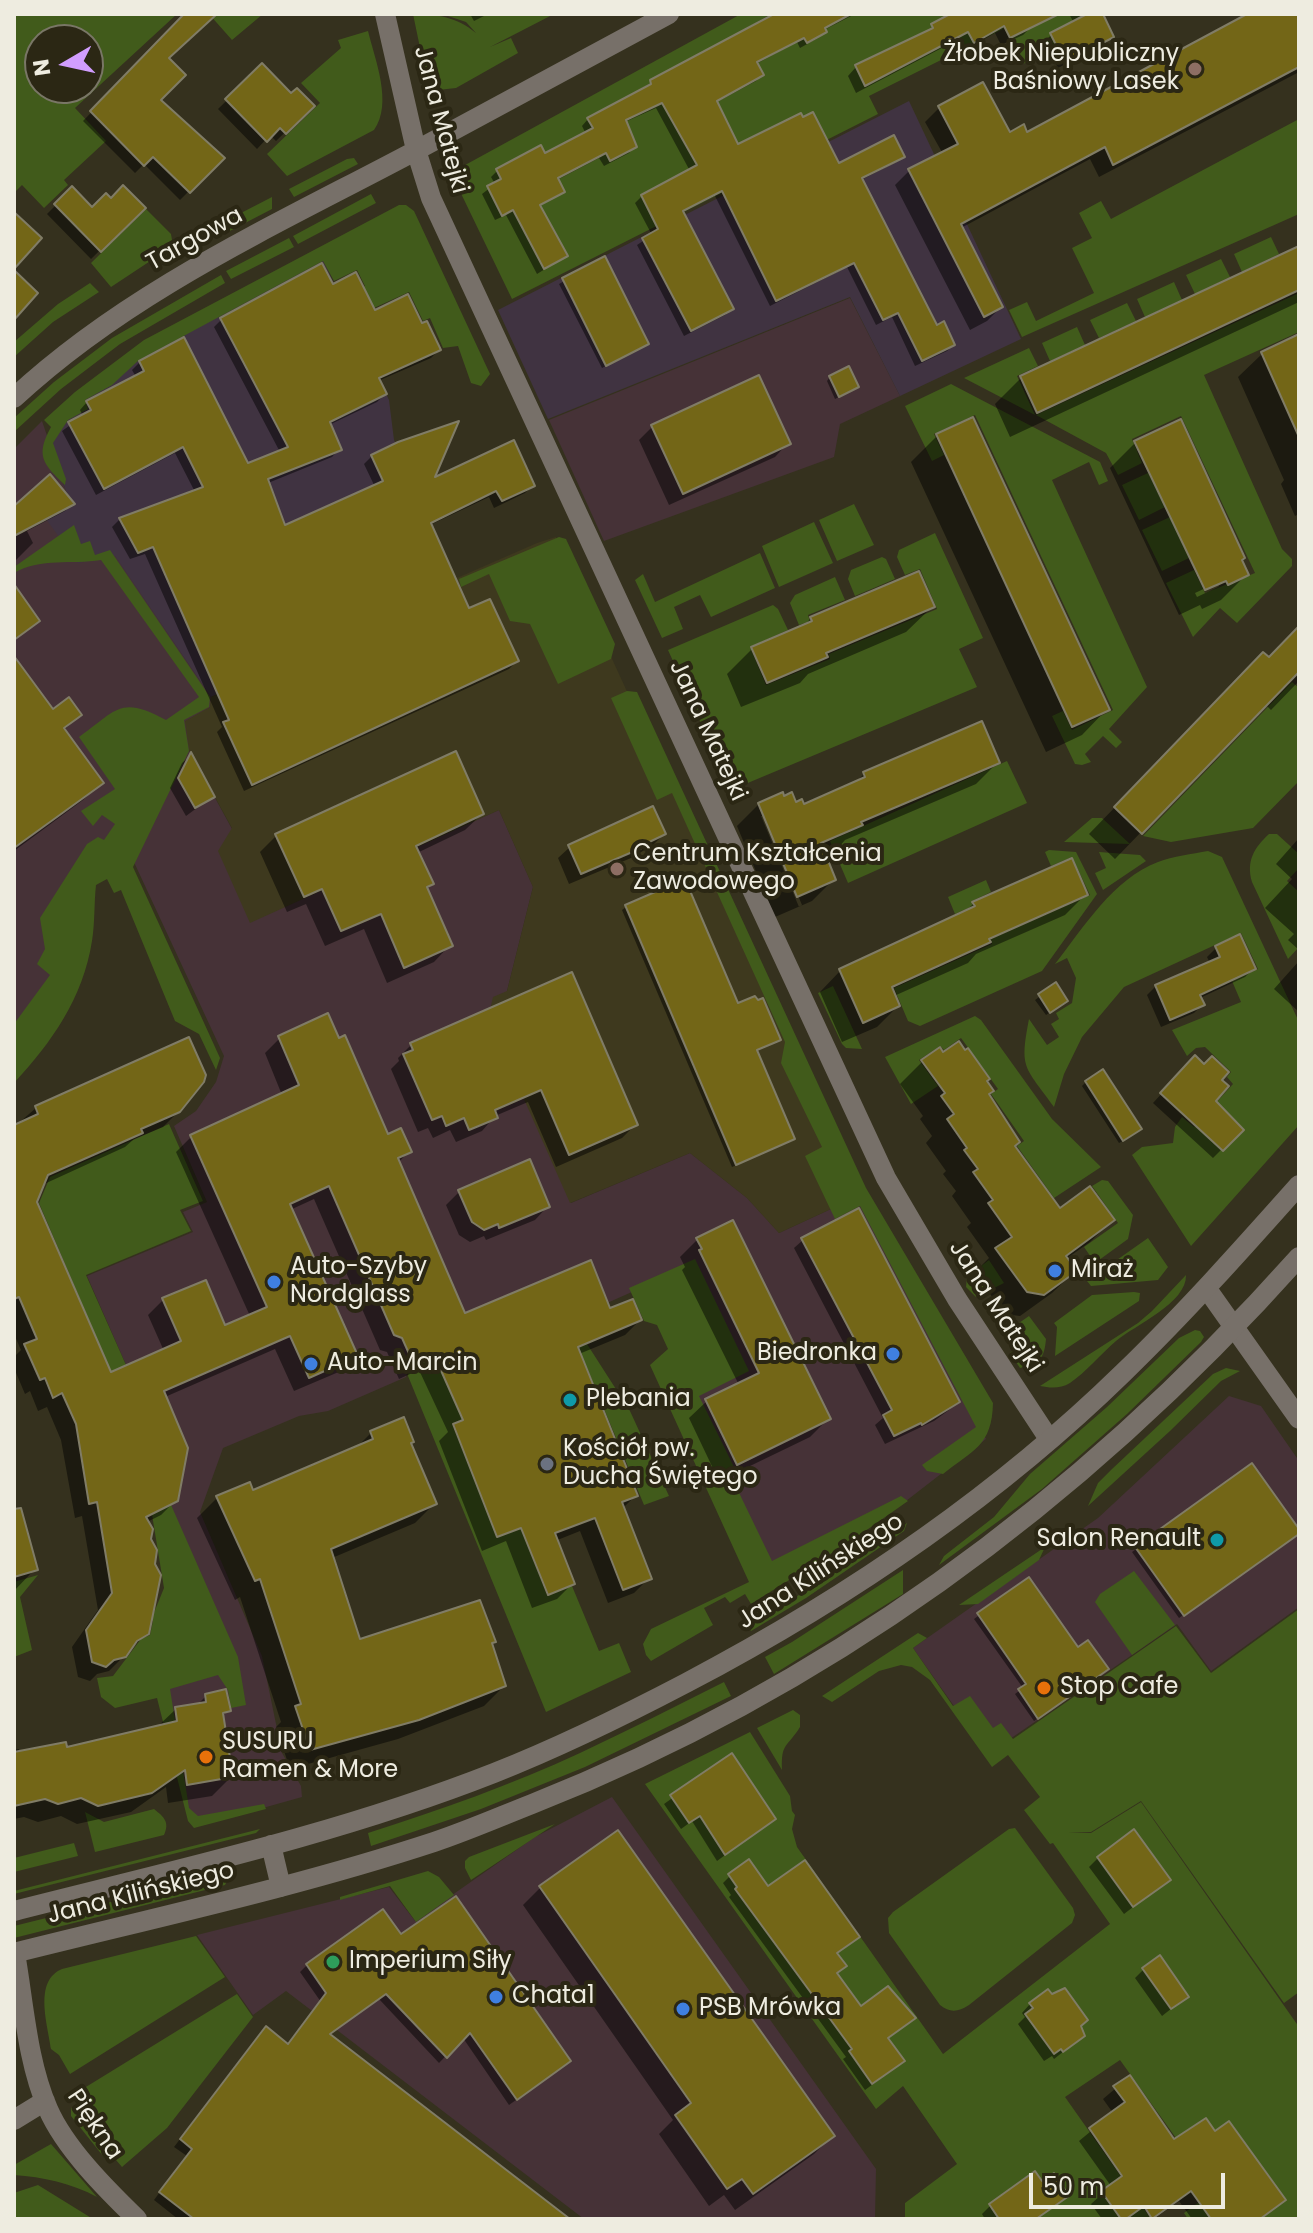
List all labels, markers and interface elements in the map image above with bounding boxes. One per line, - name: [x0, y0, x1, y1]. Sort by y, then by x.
- north arrow: [24, 24, 104, 104]
- place label: Żłobek Niepubliczny Baśniowy Lasek: [943, 41, 1179, 97]
- street label: Jana Matejki: [406, 43, 474, 197]
- text: N: [25, 57, 58, 78]
- marker: Żłobek Niepubliczny Baśniowy Lasek: [1186, 60, 1204, 78]
- street label: Targowa: [142, 202, 248, 278]
- street label: Jana Matejki: [662, 656, 752, 806]
- place label: Centrum Kształcenia Zawodowego: [633, 841, 882, 897]
- marker: Centrum Kształcenia Zawodowego: [608, 860, 626, 878]
- street label: Jana Matejki: [942, 1236, 1048, 1378]
- place label: Auto-Szyby Nordglass: [290, 1254, 427, 1310]
- place label: Miraż: [1071, 1257, 1134, 1285]
- marker: Miraż: [1046, 1262, 1064, 1280]
- marker: Auto-Szyby Nordglass: [265, 1273, 283, 1291]
- place label: Biedronka: [757, 1340, 877, 1368]
- marker: Biedronka: [884, 1345, 902, 1363]
- place label: Auto-Marcin: [327, 1350, 478, 1378]
- marker: Auto-Marcin: [302, 1355, 320, 1373]
- place label: Plebania: [586, 1386, 691, 1414]
- marker: Plebania: [561, 1391, 579, 1409]
- place label: Kościół pw. Ducha Świętego: [563, 1436, 758, 1492]
- marker: Kościół pw. Ducha Świętego: [538, 1455, 556, 1473]
- street label: Jana Kilińskiego: [733, 1508, 909, 1636]
- place label: Salon Renault: [1037, 1526, 1201, 1554]
- marker: Salon Renault: [1208, 1531, 1226, 1549]
- place label: Stop Cafe: [1060, 1674, 1178, 1702]
- marker: Stop Cafe: [1035, 1679, 1053, 1697]
- place label: SUSURU Ramen & More: [222, 1729, 398, 1785]
- marker: SUSURU Ramen & More: [197, 1748, 215, 1766]
- street label: Jana Kilińskiego: [45, 1857, 237, 1931]
- place label: Imperium Siły: [349, 1948, 512, 1976]
- marker: Imperium Siły: [324, 1953, 342, 1971]
- place label: Chata1: [512, 1983, 595, 2011]
- marker: Chata1: [487, 1988, 505, 2006]
- place label: PSB Mrówka: [699, 1995, 841, 2023]
- marker: PSB Mrówka: [674, 2000, 692, 2018]
- street label: Piękna: [60, 2084, 128, 2166]
- scale bar: [1033, 2157, 1229, 2207]
- text: 50 m: [1043, 2170, 1104, 2203]

